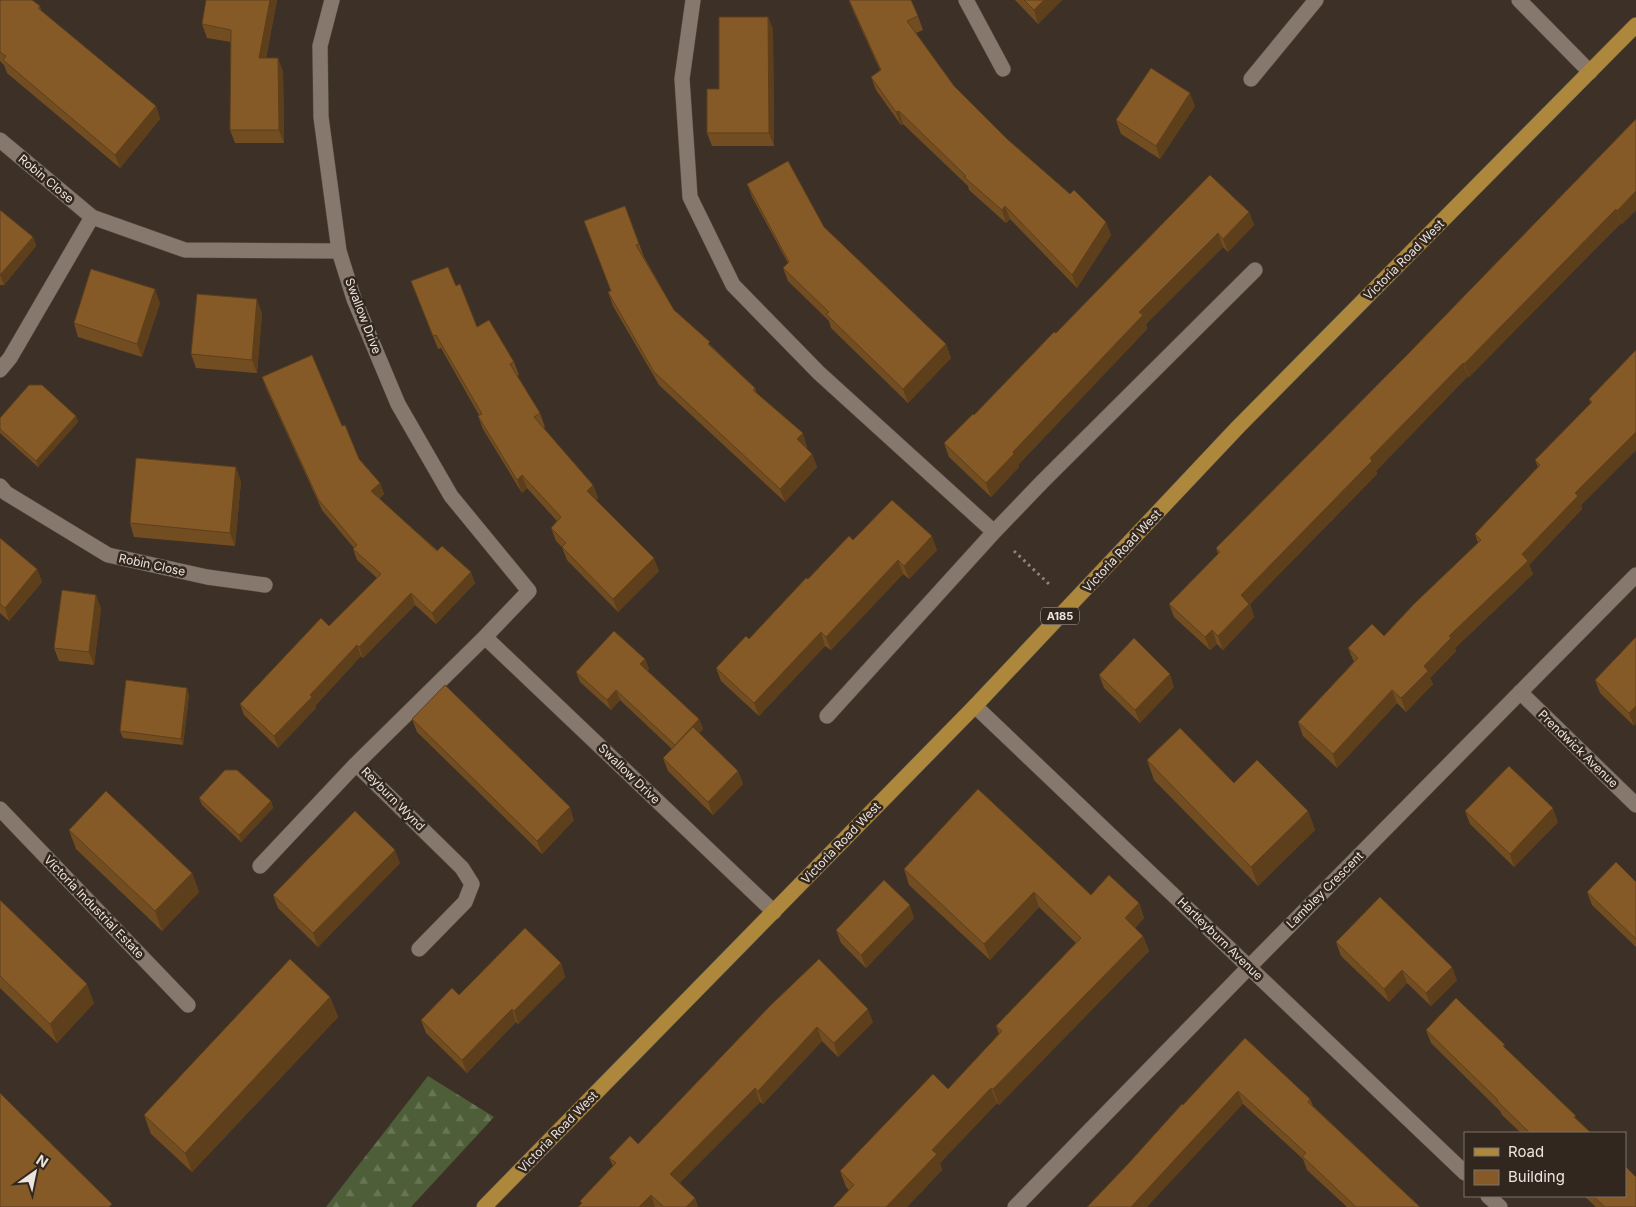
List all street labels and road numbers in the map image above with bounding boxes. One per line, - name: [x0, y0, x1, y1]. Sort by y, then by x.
- street label: Robin Close: [16, 151, 77, 206]
- street label: Victoria Road West: [1360, 216, 1447, 303]
- street label: Swallow Drive: [342, 276, 385, 356]
- street label: Victoria Road West: [1079, 506, 1164, 595]
- street label: Robin Close: [117, 550, 187, 579]
- road number: A185: [1041, 608, 1079, 624]
- street label: Prendwick Avenue: [1535, 707, 1621, 791]
- street label: Swallow Drive: [595, 740, 663, 807]
- street label: Reyburn Wynd: [358, 764, 428, 834]
- street label: Victoria Road West: [798, 799, 883, 887]
- street label: Lambley Crescent: [1283, 848, 1366, 931]
- street label: Victoria Industrial Estate: [41, 852, 148, 961]
- street label: Hartleyburn Avenue: [1175, 894, 1266, 983]
- street label: Victoria Road West: [515, 1088, 600, 1176]

